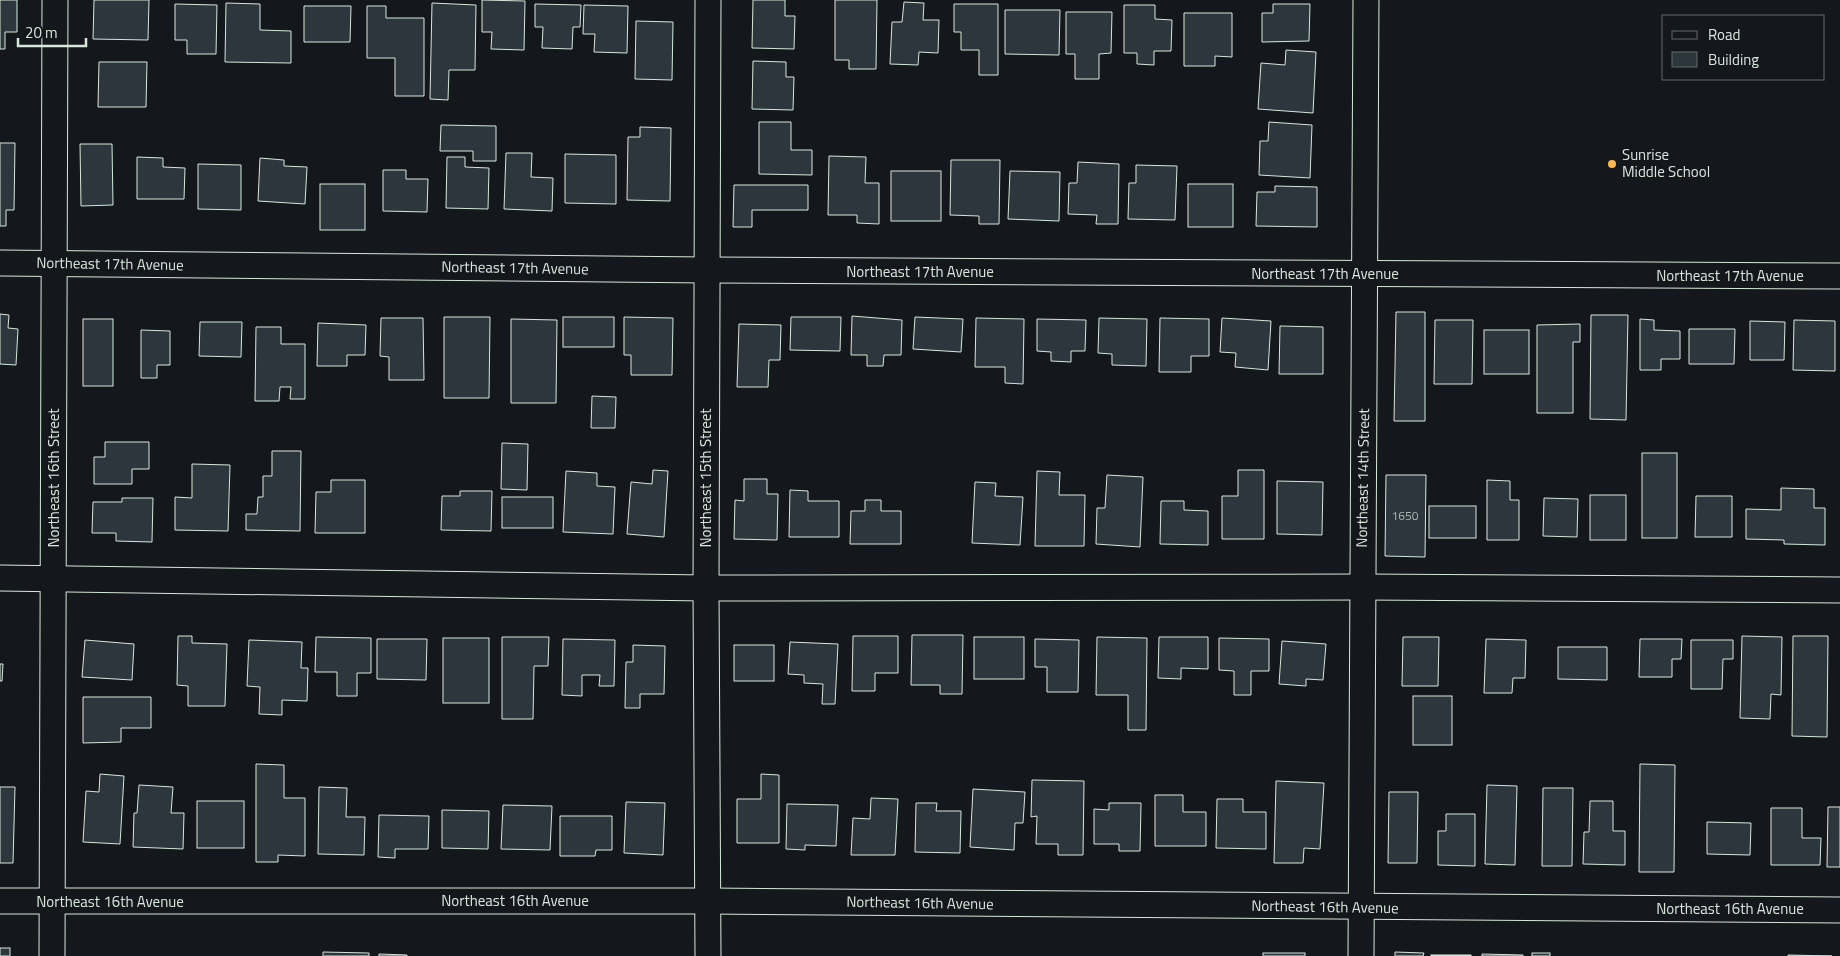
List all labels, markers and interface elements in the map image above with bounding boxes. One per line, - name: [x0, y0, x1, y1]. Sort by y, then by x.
- scale bar: [18, 15, 85, 47]
- legend: [1662, 15, 1825, 80]
- text: 20 m: [25, 21, 58, 44]
- text: Road: [1708, 23, 1740, 46]
- text: Building: [1708, 48, 1759, 71]
- place label: Sunrise Middle School: [1622, 143, 1710, 183]
- marker: Sunrise Middle School: [1606, 158, 1618, 170]
- street label: Northeast 17th Avenue: [36, 251, 184, 276]
- street label: Northeast 17th Avenue: [441, 255, 589, 280]
- street label: Northeast 17th Avenue: [846, 260, 994, 283]
- street label: Northeast 17th Avenue: [1251, 262, 1399, 285]
- street label: Northeast 17th Avenue: [1656, 264, 1804, 287]
- street label: Northeast 14th Street: [1350, 407, 1375, 548]
- street label: Northeast 16th Street: [42, 408, 65, 548]
- street label: Northeast 15th Street: [694, 408, 717, 548]
- house number: 1650: [1392, 506, 1419, 525]
- street label: Northeast 16th Avenue: [441, 889, 589, 912]
- street label: Northeast 16th Avenue: [36, 890, 184, 913]
- street label: Northeast 16th Avenue: [846, 890, 994, 915]
- street label: Northeast 16th Avenue: [1251, 894, 1399, 919]
- street label: Northeast 16th Avenue: [1656, 897, 1804, 920]

